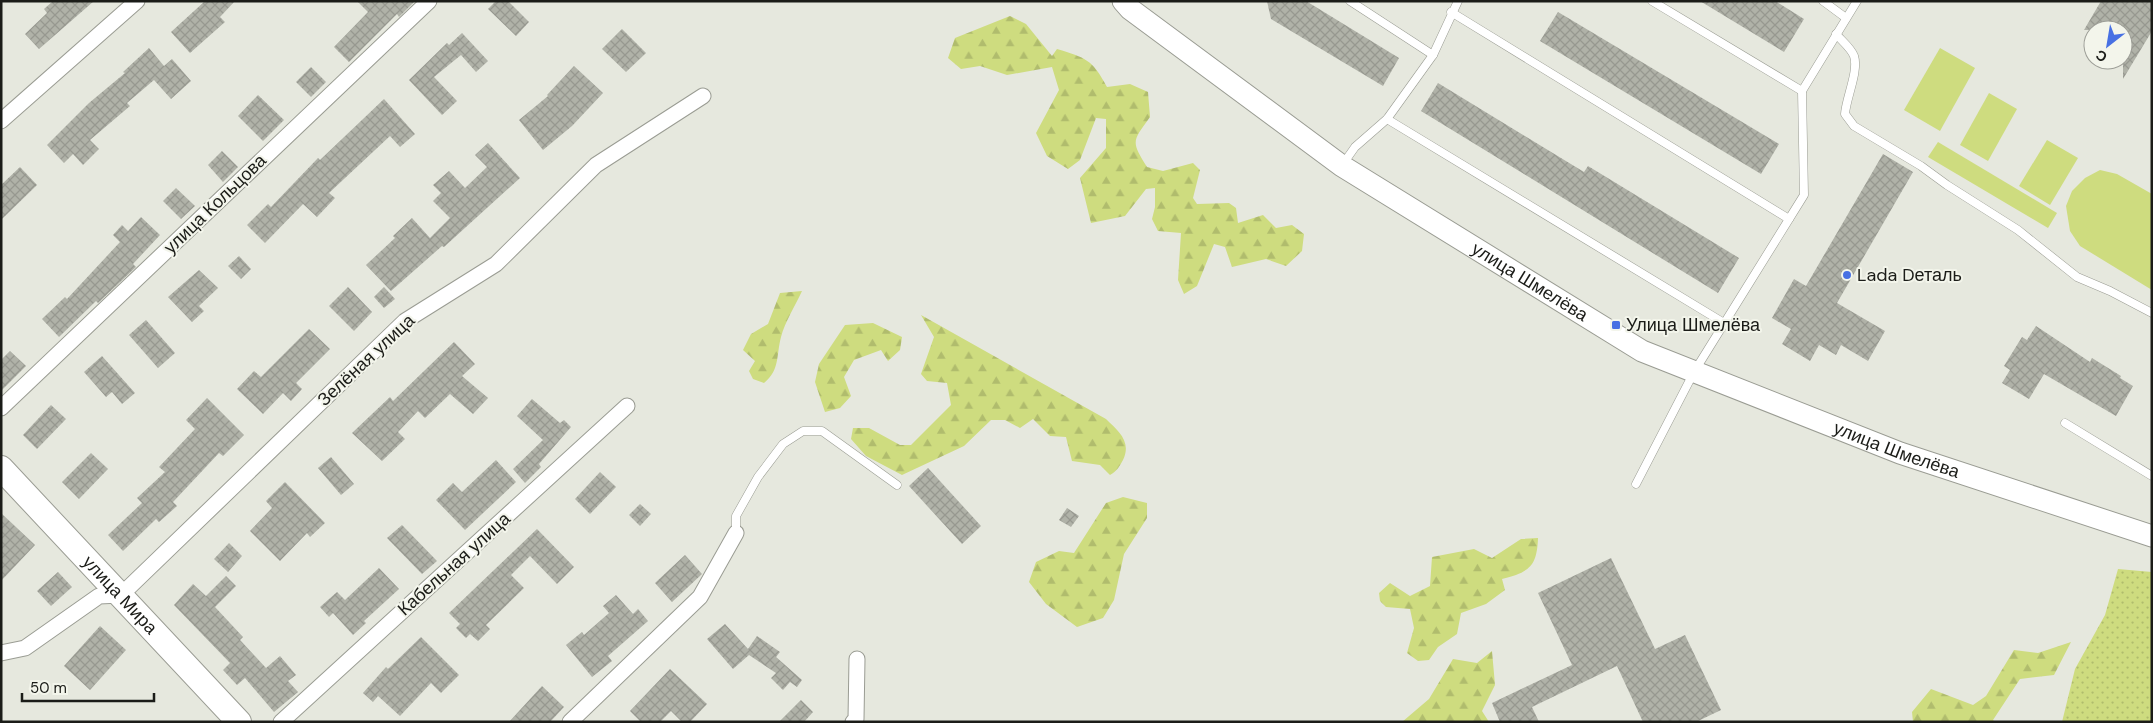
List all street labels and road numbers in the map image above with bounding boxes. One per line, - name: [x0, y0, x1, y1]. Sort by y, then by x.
- street label: улица Кольцова: [159, 148, 272, 259]
- street label: улица Шмелёва: [1467, 237, 1593, 327]
- street label: Зелёная улица: [312, 308, 421, 411]
- street label: улица Шмелёва: [1830, 416, 1964, 484]
- street label: Кабельная улица: [393, 506, 516, 621]
- street label: улица Мира: [77, 550, 163, 640]

